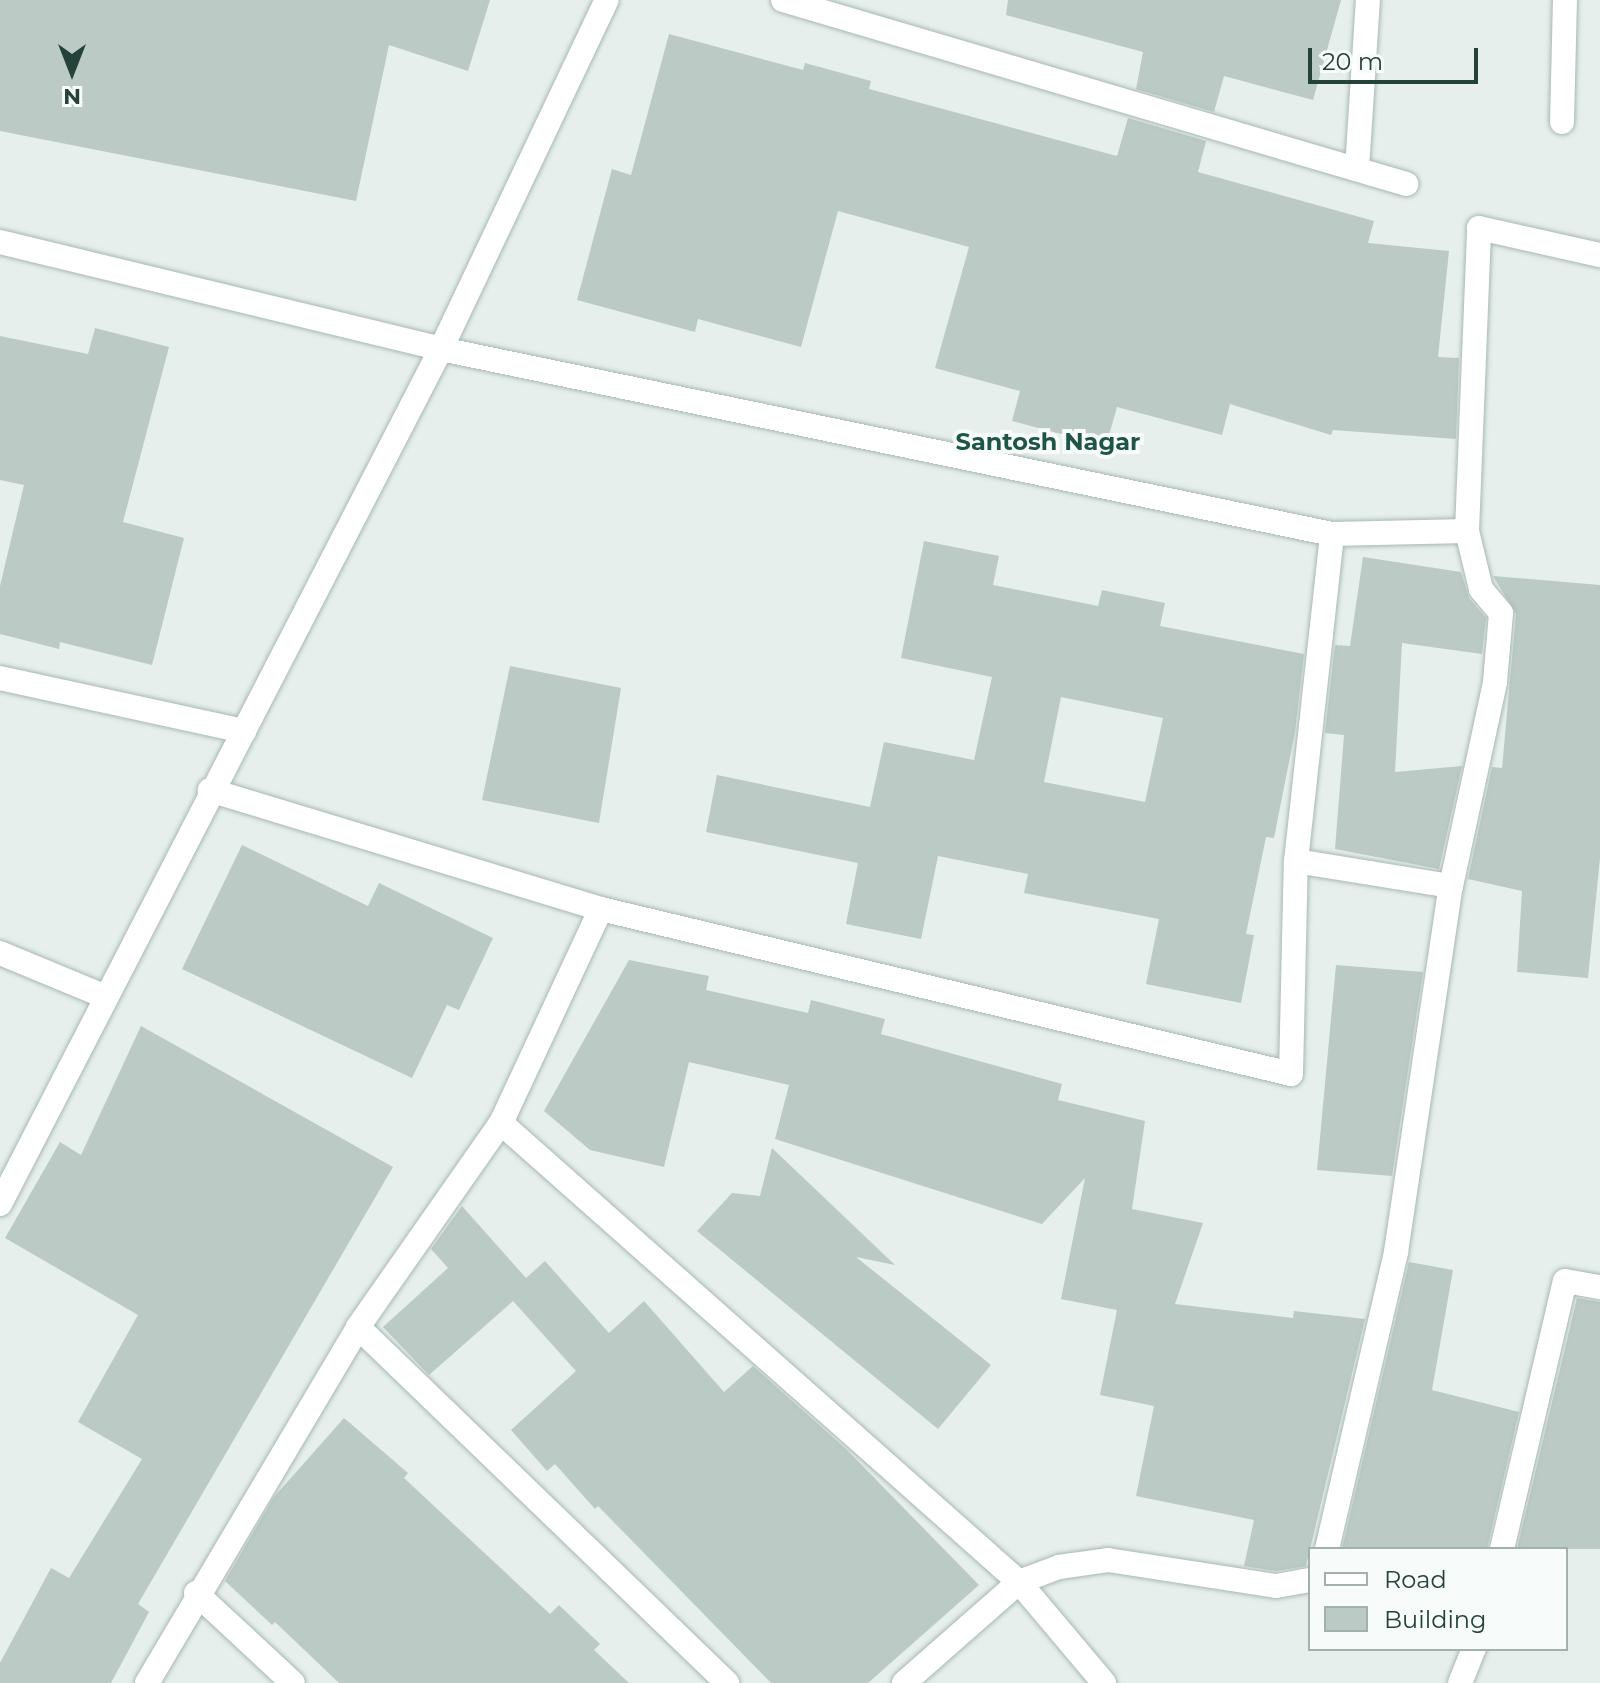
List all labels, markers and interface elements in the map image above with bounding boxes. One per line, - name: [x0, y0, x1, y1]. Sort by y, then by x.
- north arrow: [32, 32, 112, 112]
- scale bar: [1312, 32, 1482, 82]
- text: 20 m: [1322, 47, 1383, 76]
- text: N: [63, 83, 81, 110]
- district label: Santosh Nagar: [956, 428, 1140, 456]
- legend: [1308, 1547, 1568, 1651]
- text: Road: [1384, 1565, 1447, 1594]
- text: Building: [1384, 1605, 1487, 1634]

